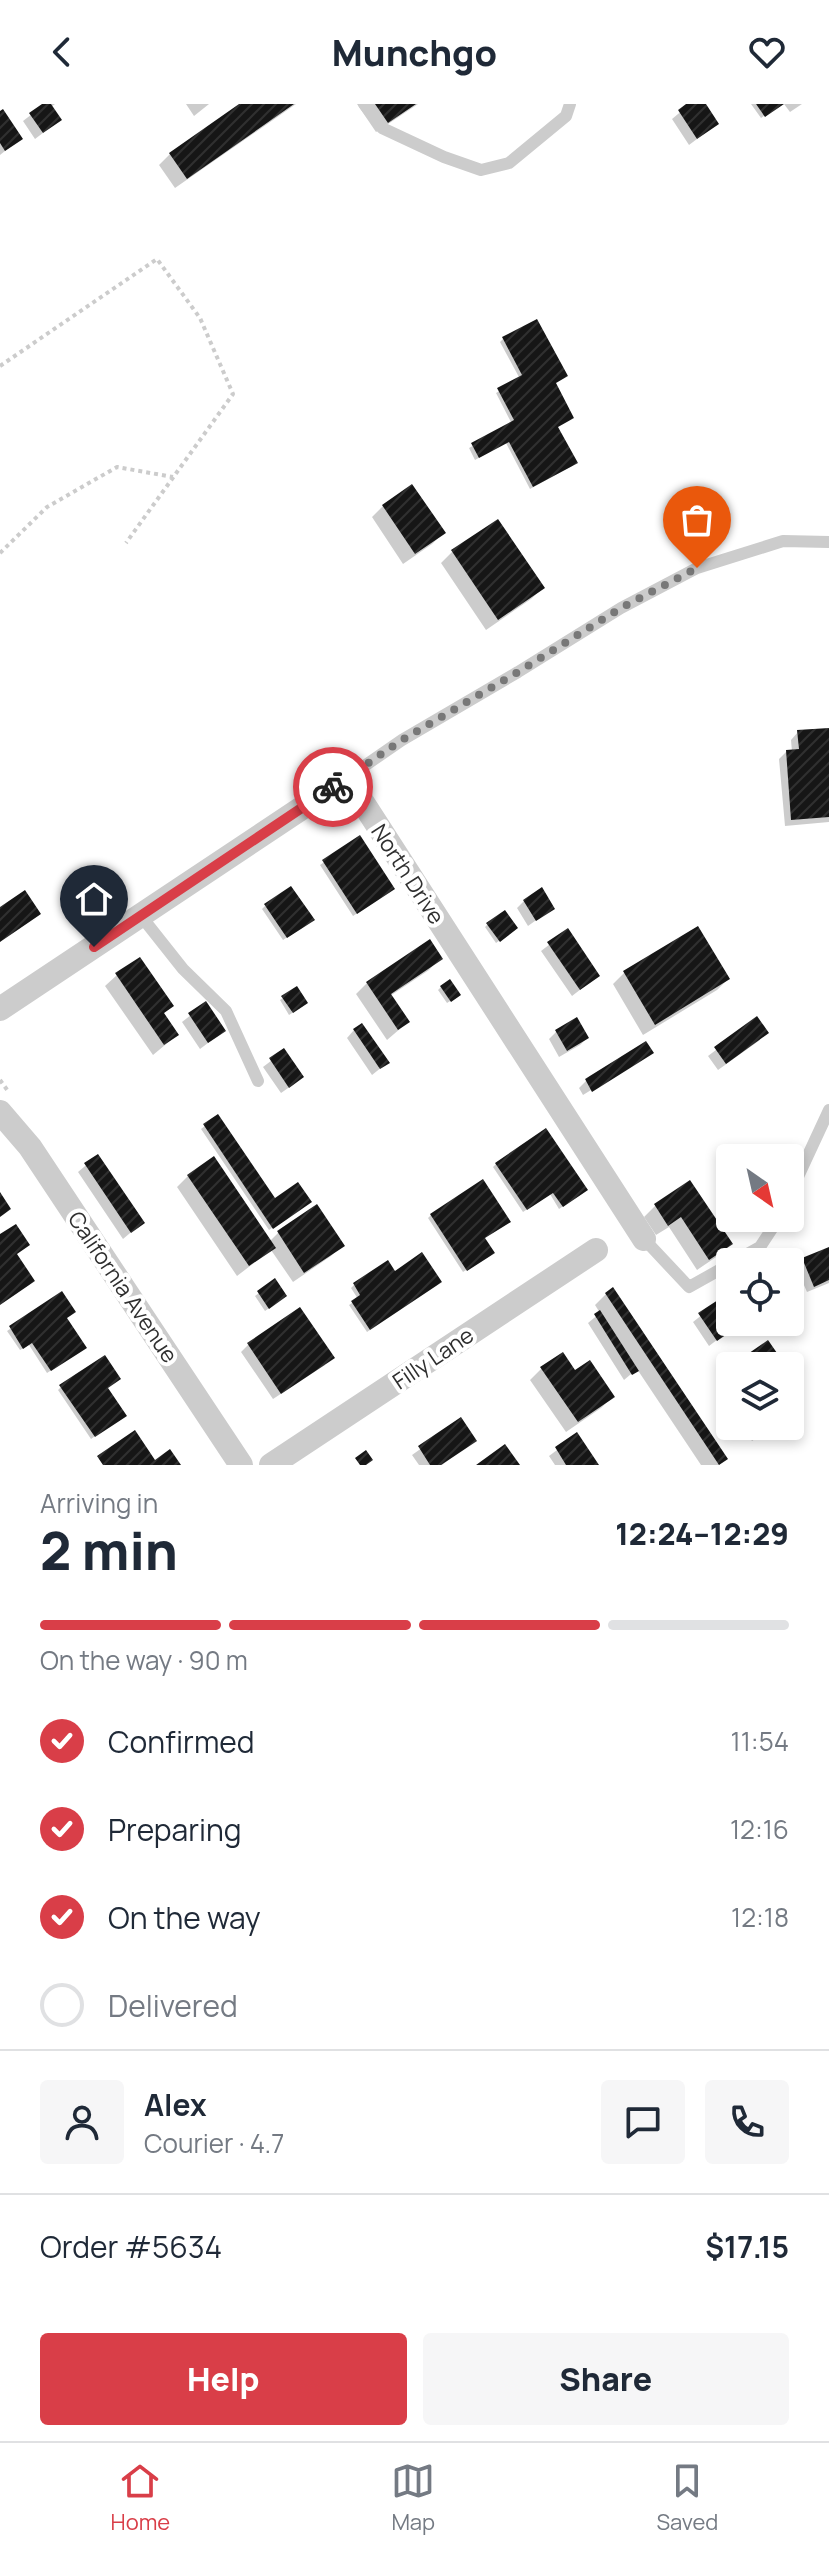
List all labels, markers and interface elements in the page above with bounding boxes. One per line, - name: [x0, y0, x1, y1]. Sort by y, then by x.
- text: Munchgo: [332, 28, 497, 77]
- icon: back: [40, 30, 84, 74]
- icon: heart: [745, 30, 789, 74]
- pin: [663, 486, 731, 568]
- icon: bag: [675, 498, 719, 542]
- courier: [293, 747, 373, 827]
- icon: bike: [311, 765, 355, 809]
- street label: North Drive: [364, 818, 452, 930]
- pin: [60, 865, 128, 947]
- icon: home: [72, 877, 116, 921]
- north arrow: [716, 1144, 804, 1232]
- map controls: [716, 1144, 804, 1440]
- street label: California Avenue: [61, 1205, 185, 1369]
- button: locate: [716, 1248, 804, 1336]
- street label: Filly Lane: [387, 1320, 480, 1396]
- button: layers: [716, 1352, 804, 1440]
- text: Arriving in: [40, 1485, 158, 1521]
- text: 12:24–12:29: [615, 1513, 789, 1554]
- text: 2 min: [40, 1515, 178, 1586]
- text: On the way · 90 m: [40, 1642, 248, 1678]
- icon: check: [40, 1719, 84, 1763]
- text: Confirmed: [108, 1721, 255, 1762]
- text: 11:54: [731, 1723, 789, 1759]
- icon: check: [40, 1807, 84, 1851]
- text: Preparing: [108, 1809, 242, 1850]
- text: 12:16: [730, 1811, 789, 1847]
- icon: check: [40, 1895, 84, 1939]
- text: On the way: [108, 1897, 261, 1938]
- text: 12:18: [731, 1899, 789, 1935]
- text: Delivered: [108, 1985, 238, 2026]
- button: person: [40, 2080, 124, 2164]
- button: chat: [601, 2080, 685, 2164]
- button: phone: [705, 2080, 789, 2164]
- text: Alex: [144, 2084, 207, 2125]
- text: Courier · 4.7: [144, 2125, 284, 2161]
- text: Order #5634: [40, 2226, 222, 2267]
- text: $17.15: [705, 2226, 789, 2267]
- button: Help: [40, 2333, 407, 2425]
- button: Share: [423, 2333, 789, 2425]
- tab: Home: [111, 2459, 170, 2537]
- tab: Map: [391, 2459, 435, 2537]
- tab: Saved: [656, 2459, 718, 2537]

